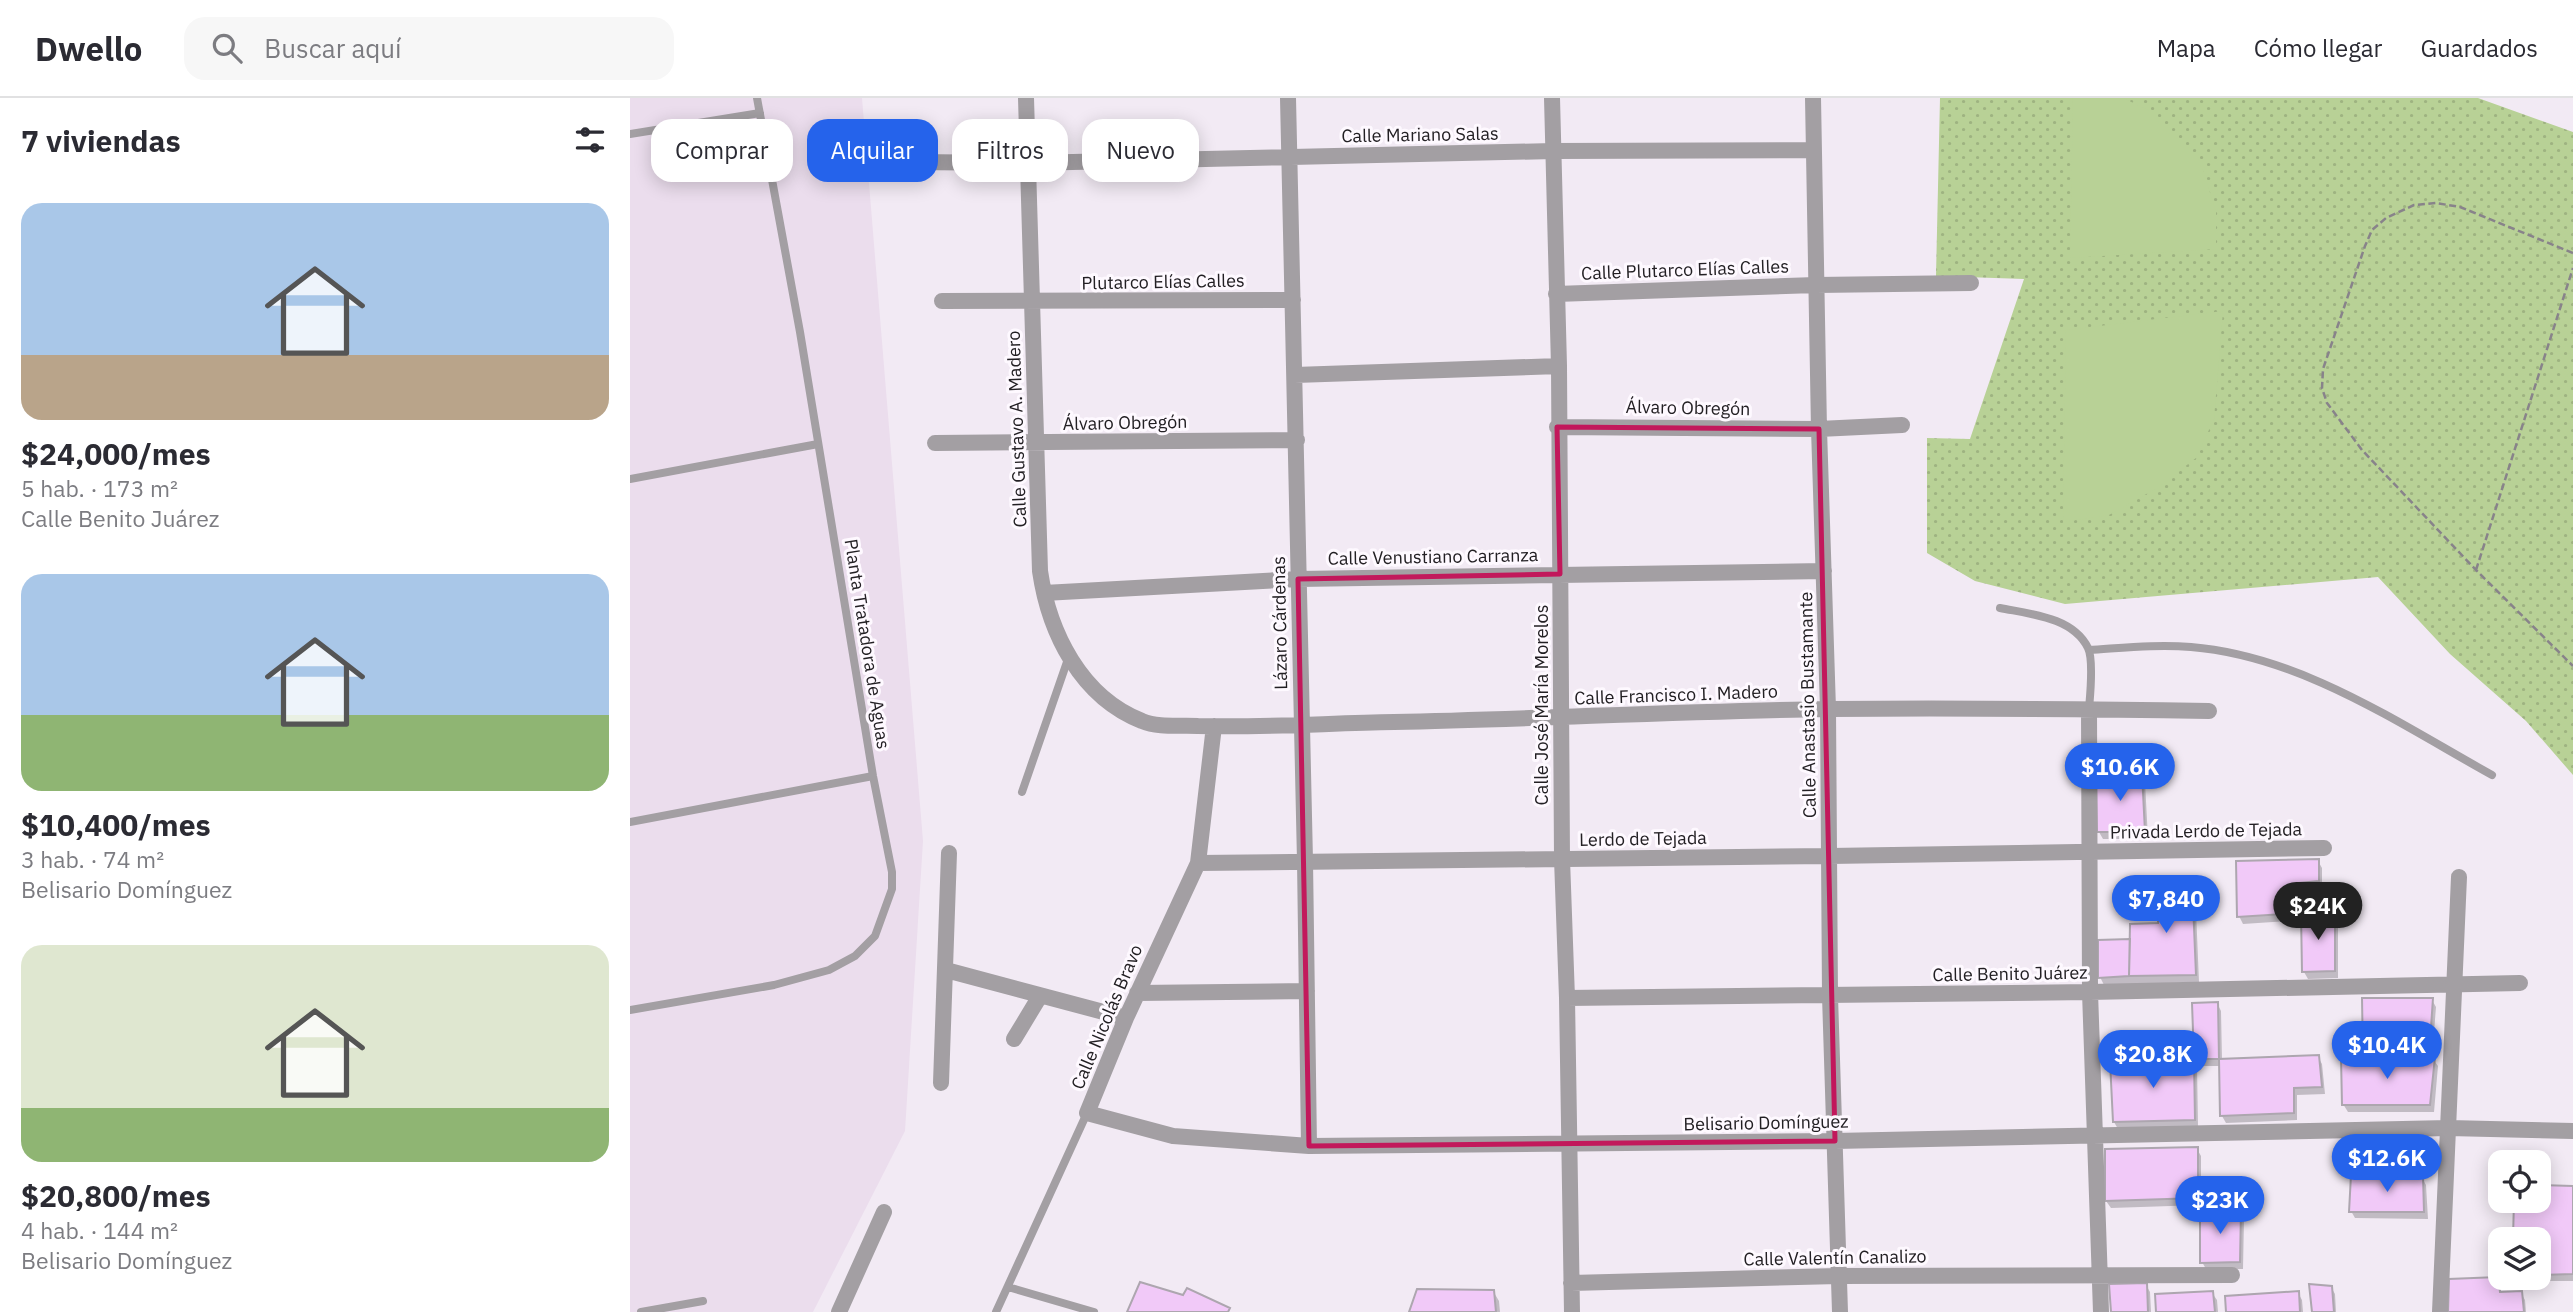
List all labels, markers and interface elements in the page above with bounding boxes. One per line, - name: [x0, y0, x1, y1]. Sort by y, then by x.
- search box: [184, 17, 674, 80]
- text: Dwello: [35, 27, 142, 70]
- icon: search: [208, 29, 246, 67]
- text: Buscar aquí: [264, 31, 402, 65]
- text: Mapa: [2157, 32, 2216, 64]
- text: Cómo llegar: [2254, 32, 2382, 64]
- text: Guardados: [2420, 32, 2538, 64]
- chip: Comprar: [651, 119, 793, 182]
- chip: Alquilar: [807, 119, 938, 182]
- chip: Filtros: [952, 119, 1068, 182]
- chip: Nuevo: [1082, 119, 1199, 182]
- text: 7 viviendas: [21, 121, 181, 160]
- icon: filters: [571, 121, 609, 159]
- street label: Calle Mariano Salas: [1341, 122, 1499, 147]
- icon: home: [252, 248, 378, 374]
- street label: Calle Plutarco Elías Calles: [1581, 254, 1789, 285]
- street label: Plutarco Elías Calles: [1081, 269, 1245, 294]
- street label: Calle Gustavo A. Madero: [1002, 330, 1031, 528]
- street label: Álvaro Obregón: [1625, 395, 1751, 420]
- street label: Álvaro Obregón: [1062, 410, 1188, 435]
- text: $24,000/mes: [21, 434, 211, 473]
- text: 5 hab. · 173 m²: [21, 473, 178, 503]
- text: Calle Benito Juárez: [21, 503, 219, 533]
- street label: Planta Tratadora de Aguas: [840, 537, 895, 751]
- street label: Calle Venustiano Carranza: [1327, 543, 1539, 570]
- street label: Lázaro Cárdenas: [1267, 556, 1292, 690]
- street label: Calle Anastasio Bustamante: [1794, 592, 1821, 818]
- street label: Calle José María Morelos: [1530, 605, 1553, 805]
- icon: home: [252, 619, 378, 745]
- street label: Calle Francisco I. Madero: [1574, 679, 1778, 710]
- pin: $10.6K: [2063, 744, 2177, 803]
- text: $10.6K: [2081, 751, 2159, 781]
- text: $10,400/mes: [21, 805, 211, 844]
- street label: Privada Lerdo de Tejada: [2110, 817, 2303, 844]
- street label: Lerdo de Tejada: [1579, 826, 1707, 851]
- text: 3 hab. · 74 m²: [21, 844, 164, 874]
- text: Belisario Domínguez: [21, 874, 232, 904]
- pin: $7,840: [2109, 876, 2223, 935]
- pin: $24K: [2277, 882, 2359, 942]
- text: $7,840: [2128, 883, 2204, 913]
- text: $24K: [2289, 890, 2347, 920]
- street label: Calle Nicolás Bravo: [1066, 941, 1147, 1093]
- street label: Calle Benito Juárez: [1932, 961, 2088, 986]
- icon: home: [252, 990, 378, 1116]
- pin: $10.4K: [2330, 1021, 2444, 1081]
- text: $10.4K: [2348, 1029, 2426, 1059]
- pin: $20.8K: [2096, 1030, 2210, 1090]
- text: $20.8K: [2114, 1038, 2192, 1068]
- street label: Belisario Domínguez: [1683, 1110, 1849, 1135]
- pin: $12.6K: [2330, 1134, 2444, 1194]
- text: $12.6K: [2348, 1142, 2426, 1172]
- map controls: [2488, 1150, 2551, 1290]
- button: locate: [2488, 1150, 2551, 1213]
- text: $20,800/mes: [21, 1176, 211, 1215]
- pin: $23K: [2179, 1176, 2261, 1236]
- text: $23K: [2191, 1184, 2249, 1214]
- text: 4 hab. · 144 m²: [21, 1215, 178, 1245]
- button: layers: [2488, 1227, 2551, 1290]
- street label: Calle Valentín Canalizo: [1743, 1244, 1927, 1271]
- text: Belisario Domínguez: [21, 1245, 232, 1275]

